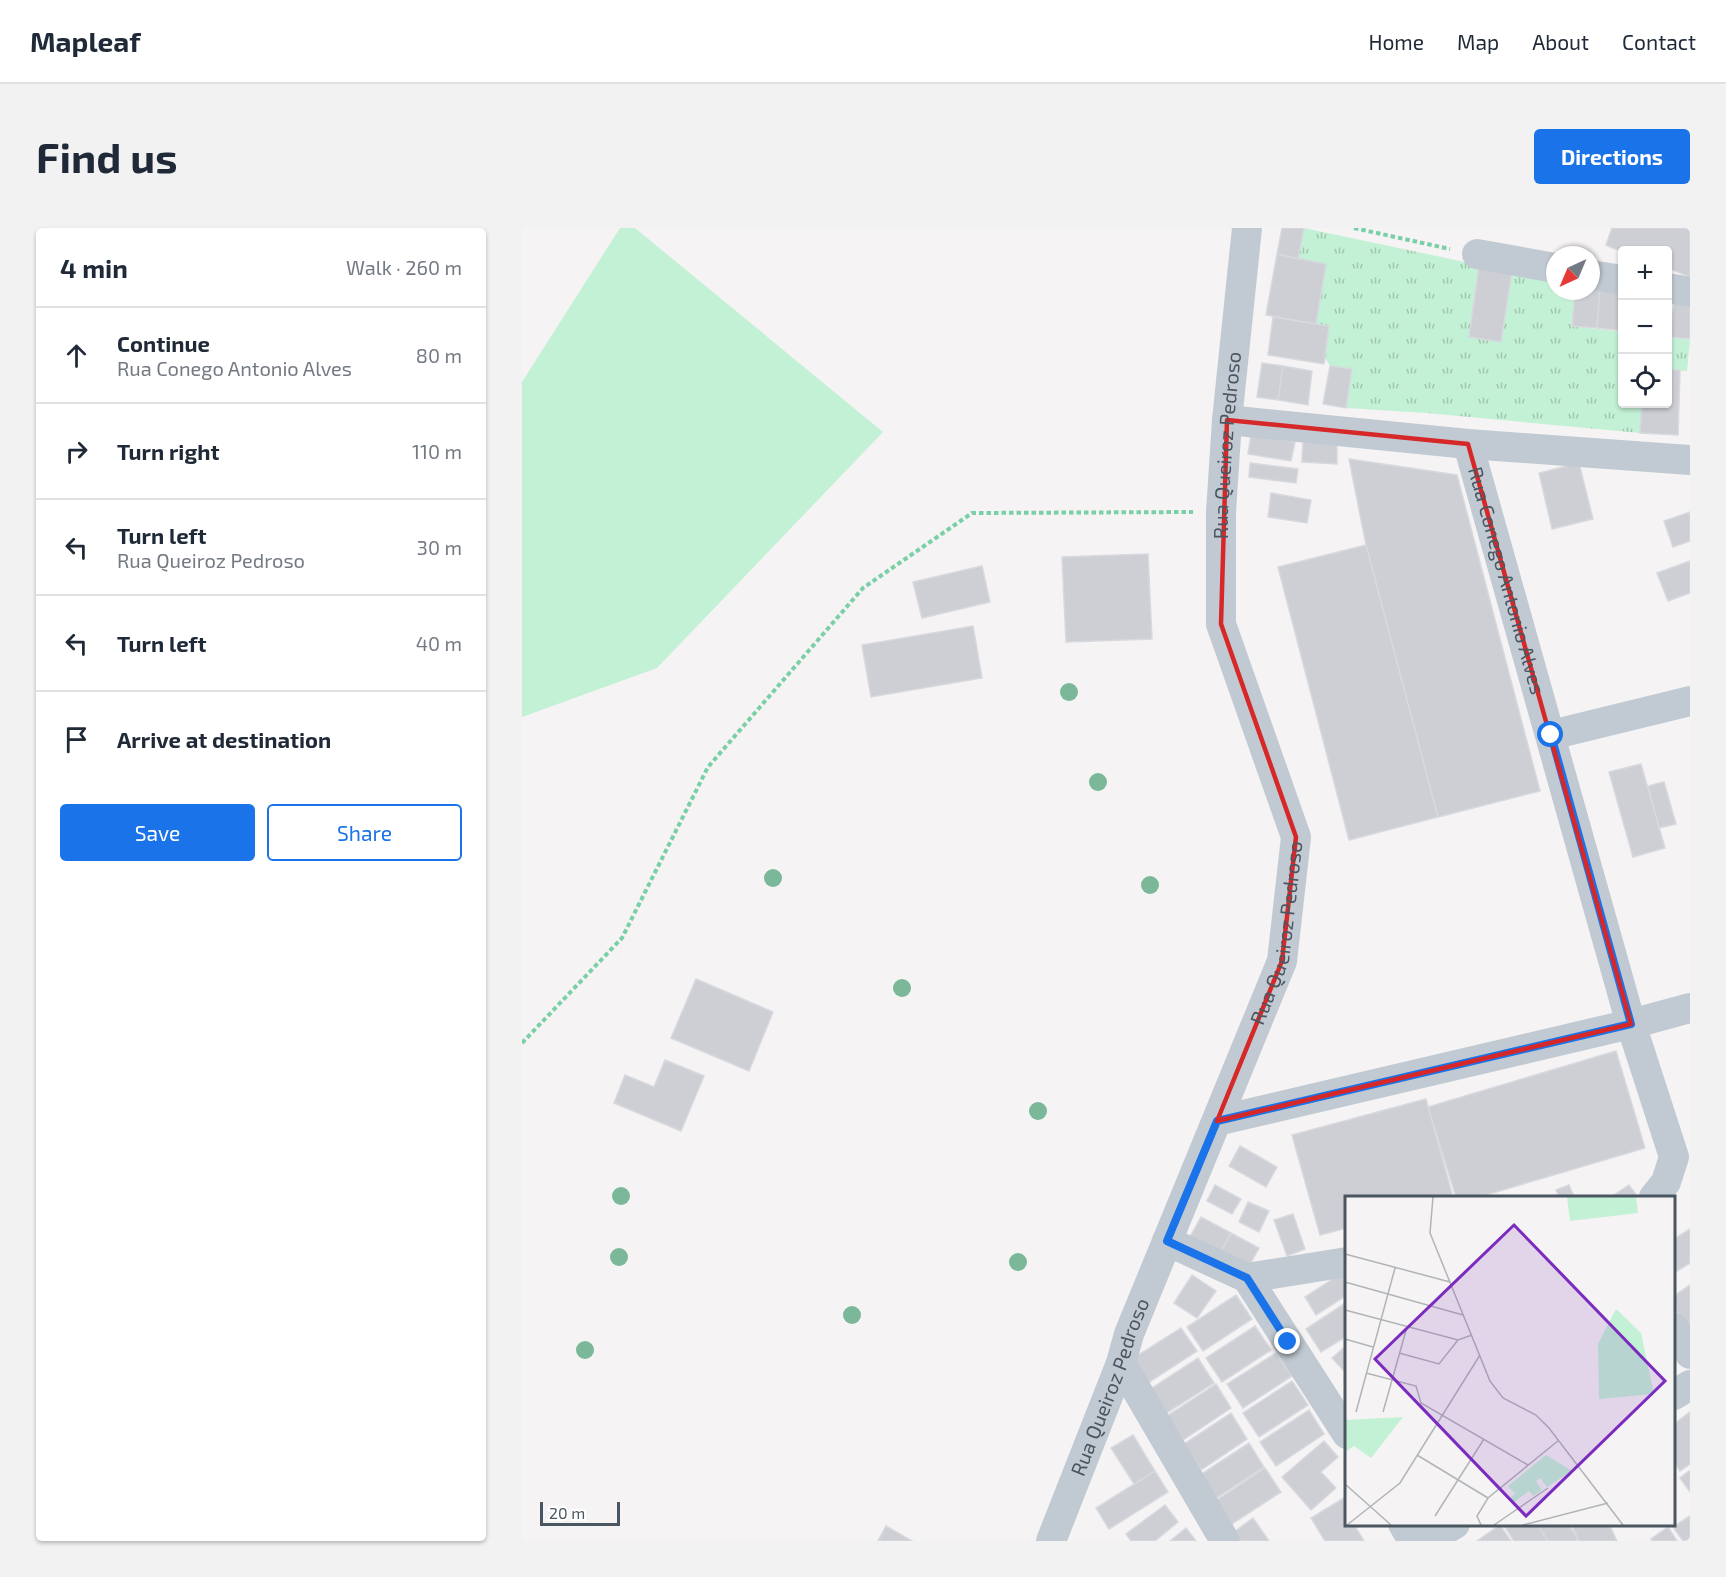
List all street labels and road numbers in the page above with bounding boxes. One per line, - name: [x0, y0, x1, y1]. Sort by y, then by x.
- street label: Rua Queiroz Pedroso: [1208, 350, 1245, 539]
- street label: Rua Conego Antonio Alves: [1464, 464, 1551, 697]
- street label: Rua Queiroz Pedroso: [1244, 840, 1306, 1028]
- street label: Rua Queiroz Pedroso: [1065, 1294, 1153, 1479]

